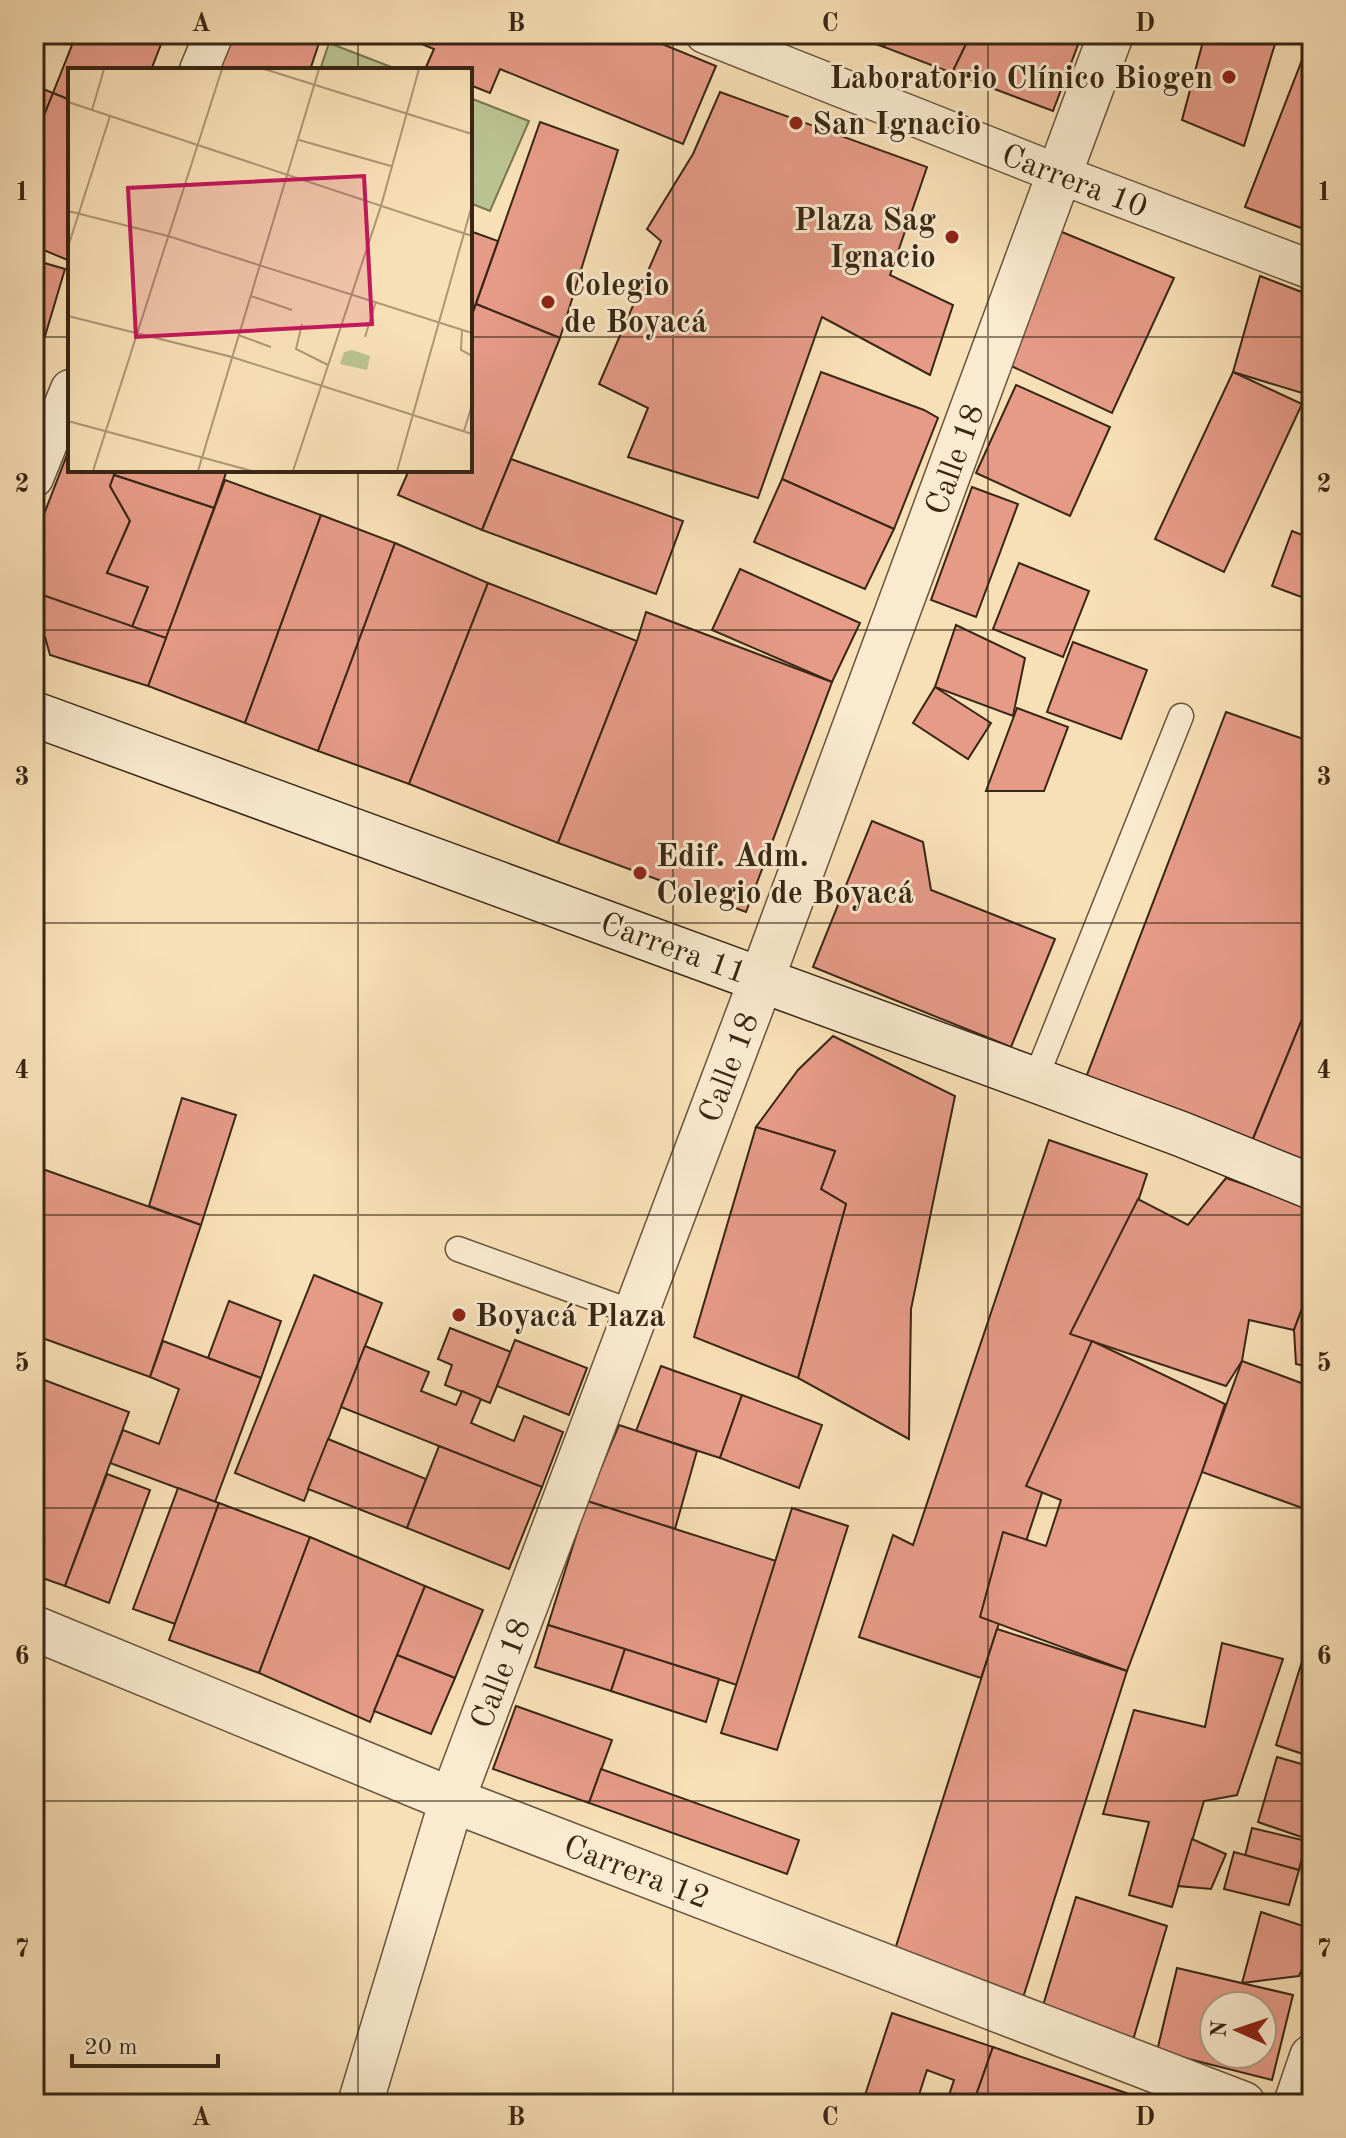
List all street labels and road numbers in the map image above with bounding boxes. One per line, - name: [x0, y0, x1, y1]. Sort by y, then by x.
- street label: Carrera 10: [997, 140, 1151, 225]
- street label: Calle 18: [922, 400, 992, 520]
- street label: Carrera 11: [596, 909, 750, 991]
- street label: Calle 18: [695, 1008, 766, 1128]
- street label: Calle 18: [467, 1614, 538, 1734]
- street label: Carrera 12: [559, 1831, 713, 1916]

